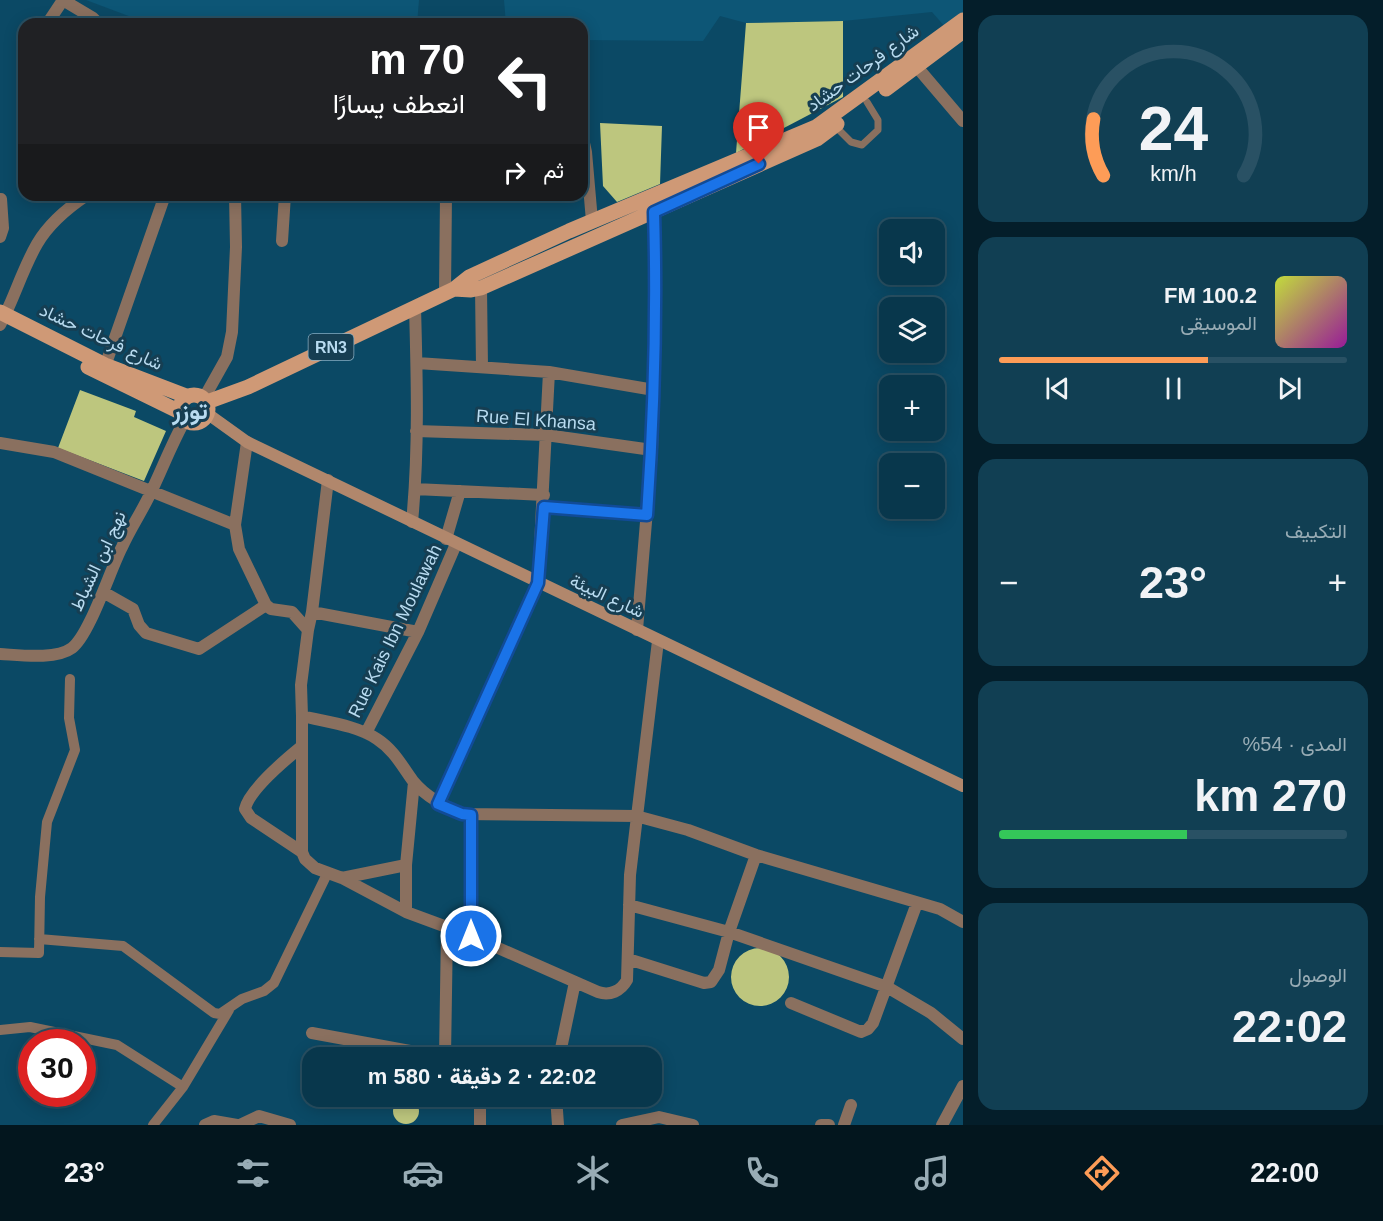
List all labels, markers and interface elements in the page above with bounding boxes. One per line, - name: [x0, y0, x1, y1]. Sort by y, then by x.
- street label: شارع فرحات حشاد: [803, 21, 924, 117]
- text: 70 m: [369, 36, 465, 83]
- icon: left: [486, 42, 564, 120]
- text: انعطف يسارًا: [333, 89, 465, 119]
- text: 24: [1138, 94, 1208, 163]
- pin: [733, 102, 784, 164]
- icon: arrive: [742, 111, 775, 144]
- icon: right: [498, 156, 531, 189]
- text: ثم: [543, 158, 564, 183]
- text: km/h: [1150, 162, 1196, 186]
- map controls: [879, 219, 945, 519]
- button: sound: [879, 219, 945, 285]
- text: 100.2 FM: [1164, 283, 1257, 308]
- button: layers: [879, 297, 945, 363]
- street label: شارع فرحات حشاد: [36, 300, 166, 376]
- text: الموسيقى: [1180, 312, 1257, 334]
- road number: RN3: [308, 334, 354, 360]
- icon: previous: [1041, 372, 1074, 405]
- icon: pause: [1157, 372, 1190, 405]
- icon: next: [1273, 372, 1306, 405]
- button: +: [879, 375, 945, 441]
- district label: توزر: [171, 397, 208, 426]
- street label: Rue El Khansa: [475, 406, 598, 434]
- button: −: [879, 453, 945, 519]
- street label: نهج ابن الشباط: [66, 508, 132, 615]
- text: التكييف: [1285, 520, 1347, 542]
- street label: Rue Kais Ibn Moulawah: [344, 541, 446, 721]
- text: 23°: [1139, 557, 1207, 608]
- text: −: [999, 564, 1018, 601]
- text: +: [1328, 564, 1347, 601]
- street label: شارع البيئة: [566, 570, 647, 624]
- text: المدى · 54%: [1243, 733, 1347, 755]
- text: 270 km: [1194, 770, 1347, 821]
- position arrow: [439, 904, 503, 968]
- text: الوصول: [1289, 964, 1347, 986]
- text: 22:02: [1232, 1001, 1347, 1052]
- speed limit sign: 30: [18, 1029, 96, 1107]
- text: 22:02 · 2 دقيقة · 580 m: [368, 1064, 596, 1089]
- icon: filters: [232, 1152, 274, 1194]
- icon: car: [402, 1152, 444, 1194]
- icon: climate: [572, 1152, 614, 1194]
- icon: phone: [741, 1152, 783, 1194]
- icon: music: [911, 1152, 953, 1194]
- icon: directions: [1081, 1152, 1123, 1194]
- text: 23°: [64, 1158, 105, 1188]
- text: 22:00: [1250, 1158, 1319, 1188]

